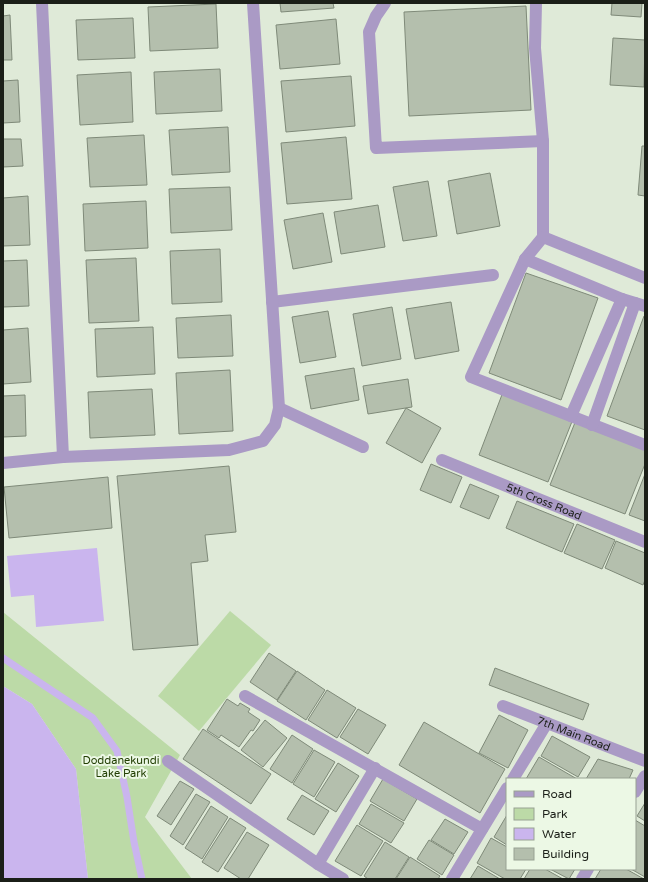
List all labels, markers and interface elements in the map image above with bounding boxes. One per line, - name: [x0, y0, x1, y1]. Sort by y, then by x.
- street label: 5th Cross Road: [504, 480, 584, 522]
- street label: 7th Main Road: [535, 713, 612, 754]
- park label: Doddanekundi Lake Park: [83, 754, 159, 780]
- legend: [506, 778, 636, 870]
- text: Road: [542, 787, 572, 801]
- text: Park: [542, 807, 568, 821]
- text: Water: [542, 827, 577, 841]
- text: Building: [542, 847, 589, 861]

